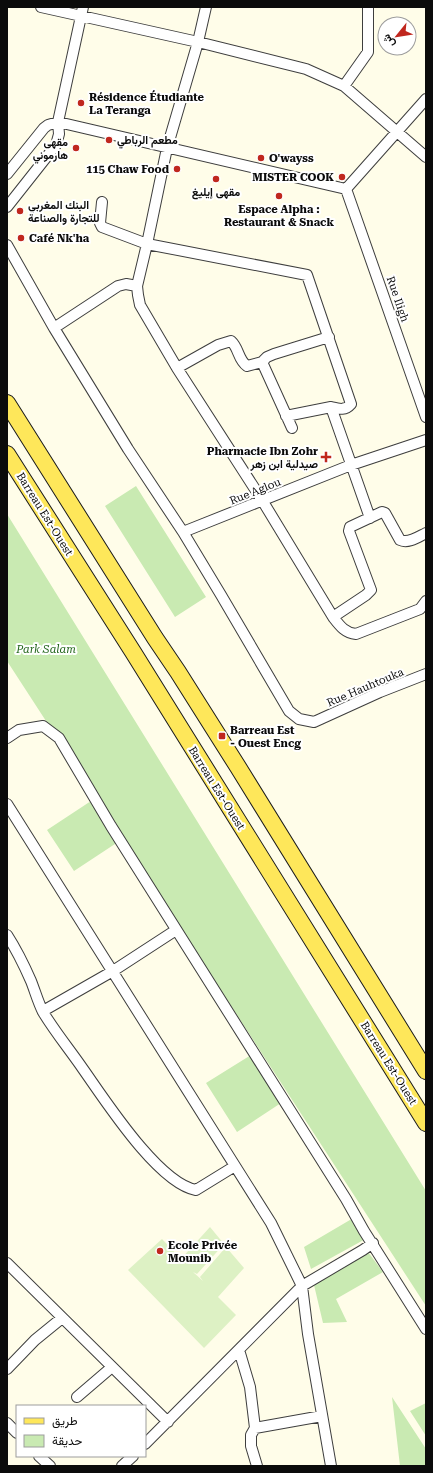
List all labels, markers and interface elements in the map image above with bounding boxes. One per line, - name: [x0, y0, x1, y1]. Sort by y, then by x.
- north arrow: [377, 16, 417, 56]
- text: ش: [380, 32, 398, 50]
- place label: Résidence Étudiante La Teranga: [89, 90, 205, 117]
- marker: Résidence Étudiante La Teranga: [76, 98, 86, 108]
- place label: مطعم الرباطي: [117, 134, 178, 149]
- marker: مطعم الرباطي: [104, 135, 114, 145]
- place label: مقهى هارموني: [33, 136, 68, 164]
- marker: مقهى هارموني: [71, 143, 81, 153]
- place label: O'wayss: [269, 152, 314, 165]
- marker: O'wayss: [256, 153, 266, 163]
- place label: 115 Chaw Food: [86, 163, 170, 176]
- marker: 115 Chaw Food: [172, 164, 182, 174]
- place label: MISTER COOK: [252, 171, 334, 184]
- marker: MISTER COOK: [337, 172, 347, 182]
- marker: مقهى إيليغ: [211, 174, 221, 184]
- place label: مقهى إيليغ: [192, 186, 240, 200]
- marker: Espace Alpha : Restaurant & Snack: [274, 191, 284, 201]
- place label: البنك المغربي للتجارة والصناعة: [28, 199, 100, 225]
- place label: Espace Alpha : Restaurant & Snack: [224, 203, 334, 229]
- marker: البنك المغربي للتجارة والصناعة: [15, 206, 25, 216]
- place label: Café Nk'ha: [29, 232, 90, 245]
- marker: Café Nk'ha: [16, 233, 26, 243]
- street label: Rue Iligh: [384, 275, 411, 324]
- place label: Pharmacie Ibn Zohr صيدلية ابن زهر: [207, 445, 318, 471]
- marker: Pharmacie Ibn Zohr صيدلية ابن زهر: [321, 452, 331, 462]
- street label: Barreau Est-Ouest: [14, 470, 76, 558]
- street label: Rue Aglou: [228, 475, 283, 508]
- park label: Park Salam: [15, 643, 76, 656]
- street label: Rue Hauhtouka: [325, 665, 406, 710]
- place label: Barreau Est - Ouest Encg: [230, 724, 301, 750]
- marker: Barreau Est - Ouest Encg: [217, 731, 227, 741]
- street label: Barreau Est-Ouest: [186, 744, 248, 832]
- street label: Barreau Est-Ouest: [358, 1019, 420, 1107]
- place label: Ecole Privée Mounib: [168, 1239, 238, 1265]
- marker: Ecole Privée Mounib: [155, 1246, 165, 1256]
- legend: [16, 1405, 146, 1457]
- text: طريق: [52, 1414, 78, 1429]
- text: حديقة: [52, 1434, 82, 1448]

